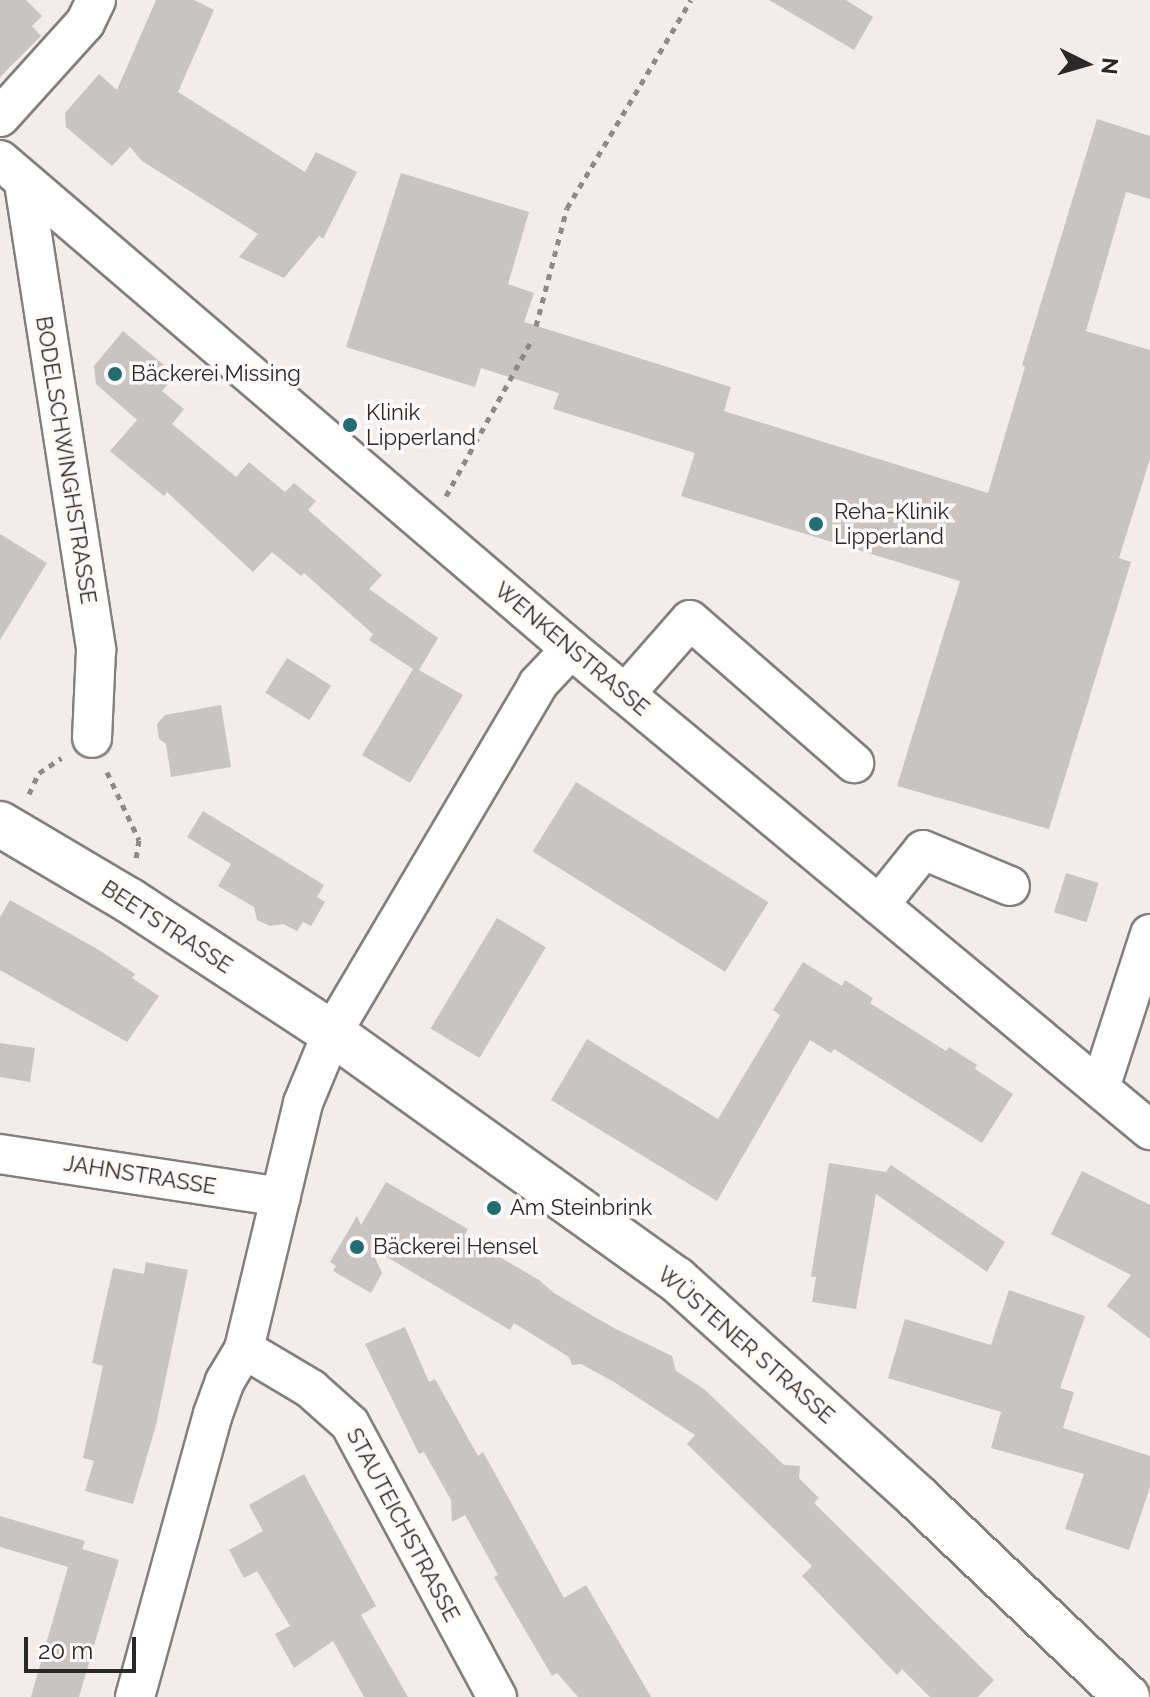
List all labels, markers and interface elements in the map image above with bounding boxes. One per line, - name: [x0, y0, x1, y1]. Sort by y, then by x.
- north arrow: [1046, 24, 1126, 104]
- text: N: [1096, 57, 1124, 76]
- street label: BODELSCHWINGHSTRASSE: [30, 314, 102, 606]
- place label: Bäckerei Missing: [131, 361, 301, 387]
- marker: Bäckerei Missing: [106, 365, 124, 383]
- place label: Klinik Lipperland: [366, 399, 476, 450]
- marker: Klinik Lipperland: [341, 416, 359, 434]
- place label: Reha-Klinik Lipperland: [834, 498, 949, 550]
- marker: Reha-Klinik Lipperland: [805, 513, 827, 535]
- street label: WENKENSTRASSE: [489, 577, 655, 721]
- street label: BEETSTRASSE: [97, 875, 237, 979]
- street label: JAHNSTRASSE: [62, 1150, 218, 1200]
- place label: Am Steinbrink: [510, 1195, 652, 1221]
- marker: Am Steinbrink: [485, 1199, 503, 1217]
- place label: Bäckerei Hensel: [373, 1234, 538, 1260]
- marker: Bäckerei Hensel: [348, 1238, 366, 1256]
- street label: WÜSTENER STRASSE: [652, 1261, 840, 1429]
- street label: STAUTEICHSTRASSE: [341, 1424, 465, 1626]
- scale bar: [28, 1621, 140, 1671]
- text: 20 m: [38, 1636, 93, 1665]

